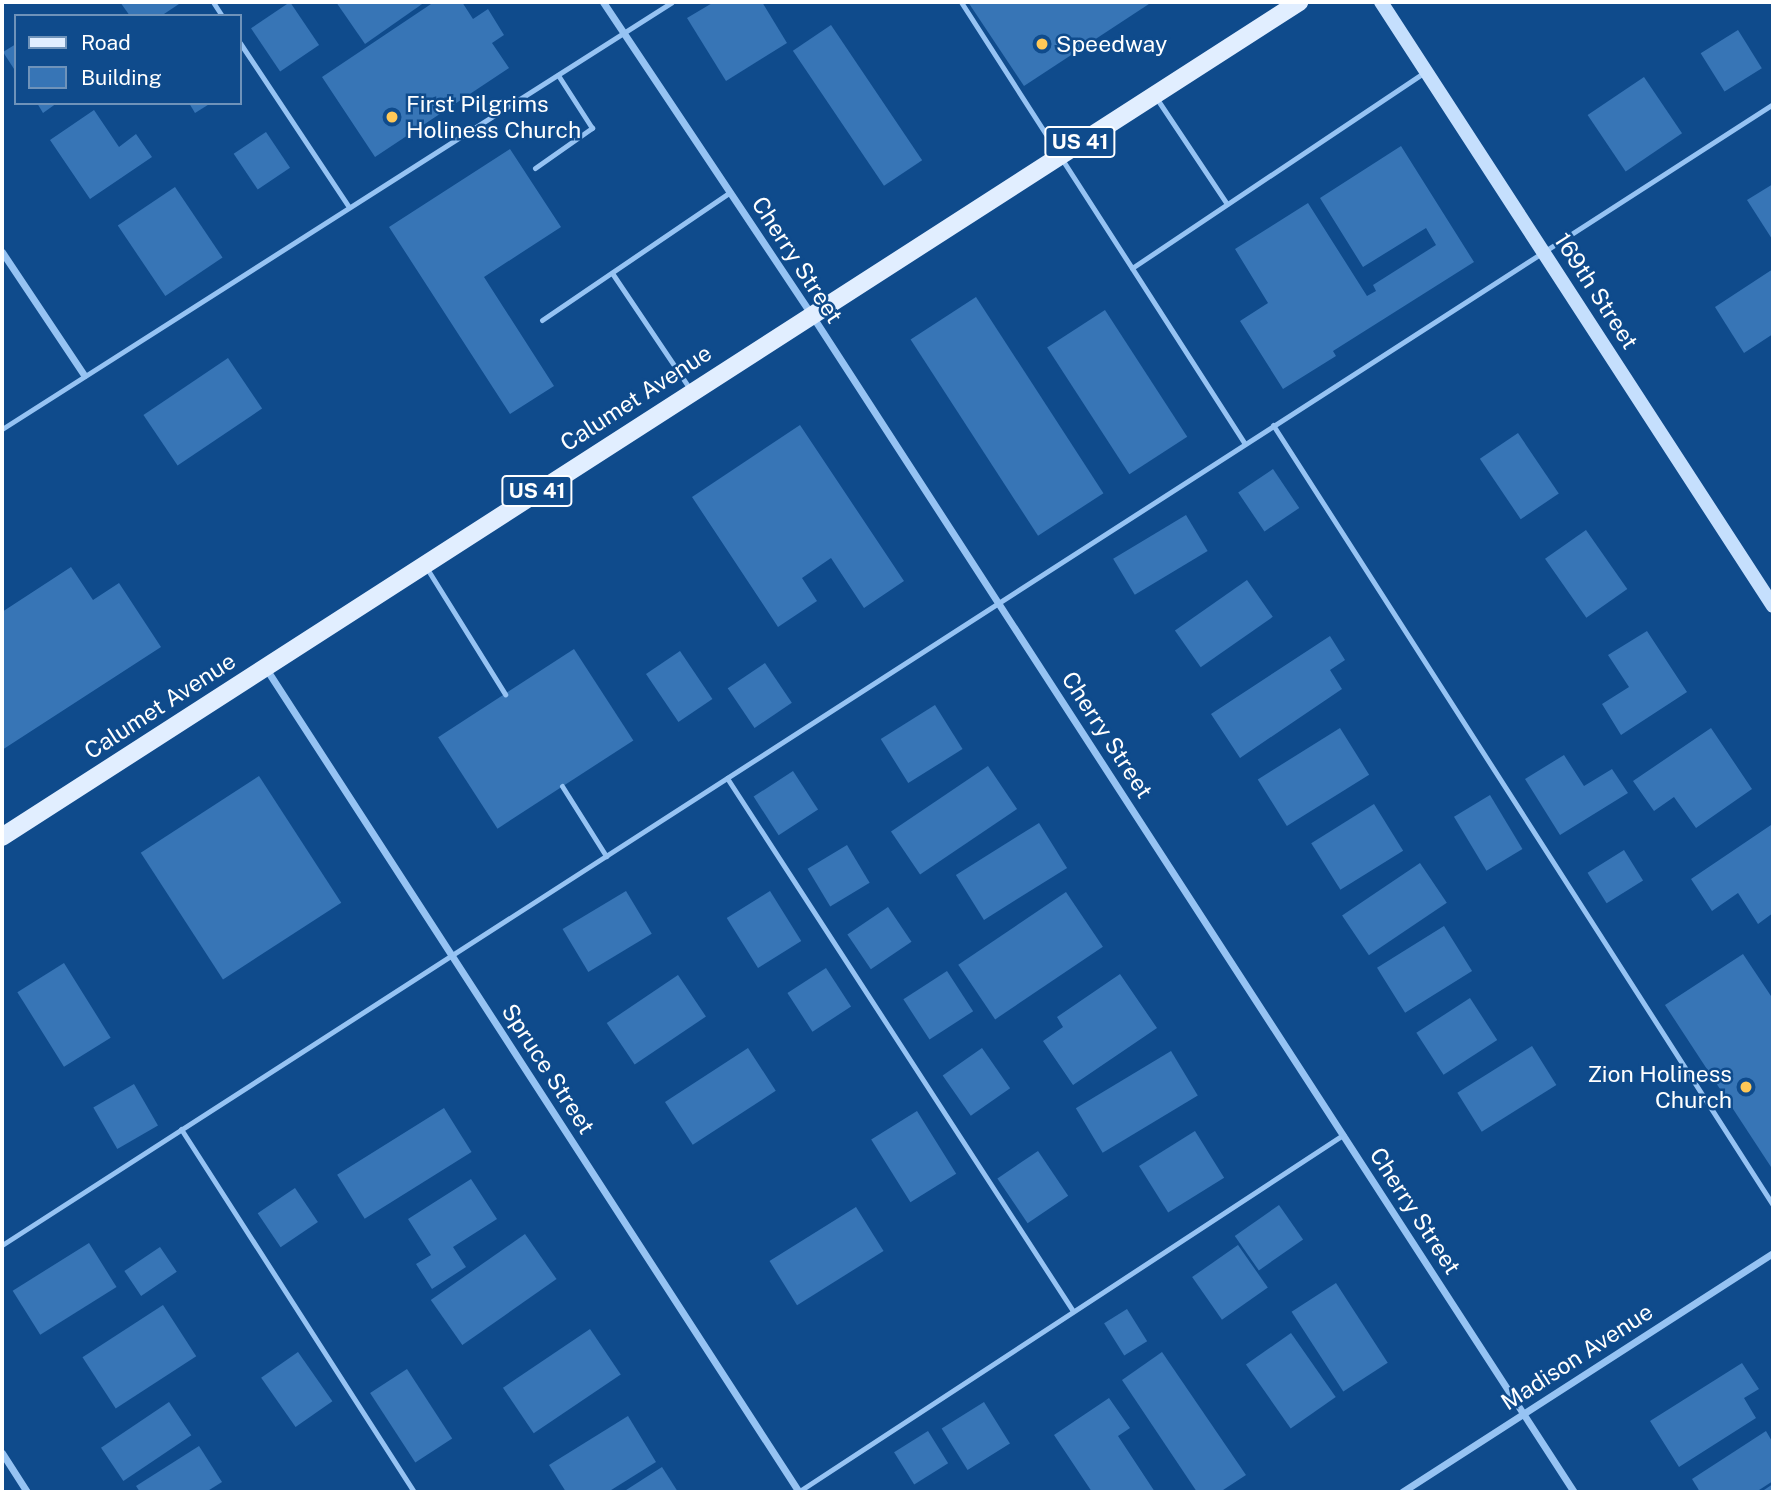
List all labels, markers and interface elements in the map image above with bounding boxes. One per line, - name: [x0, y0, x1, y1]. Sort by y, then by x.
- legend: [14, 14, 242, 105]
- text: Road: [81, 30, 131, 55]
- place label: Speedway: [1056, 30, 1167, 58]
- marker: Speedway: [1034, 36, 1050, 52]
- text: Building: [81, 65, 162, 90]
- place label: First Pilgrims Holiness Church: [406, 90, 581, 144]
- marker: First Pilgrims Holiness Church: [384, 109, 400, 125]
- road number: US 41: [1043, 124, 1117, 160]
- street label: Cherry Street: [746, 191, 848, 329]
- street label: 169th Street: [1548, 228, 1644, 354]
- street label: Calumet Avenue: [555, 339, 717, 457]
- road number: US 41: [500, 474, 574, 508]
- street label: Calumet Avenue: [79, 647, 241, 765]
- street label: Cherry Street: [1056, 666, 1158, 804]
- street label: Spruce Street: [496, 999, 600, 1139]
- place label: Zion Holiness Church: [1588, 1060, 1732, 1114]
- marker: Zion Holiness Church: [1738, 1079, 1754, 1095]
- street label: Cherry Street: [1364, 1142, 1466, 1280]
- street label: Madison Avenue: [1496, 1298, 1658, 1416]

